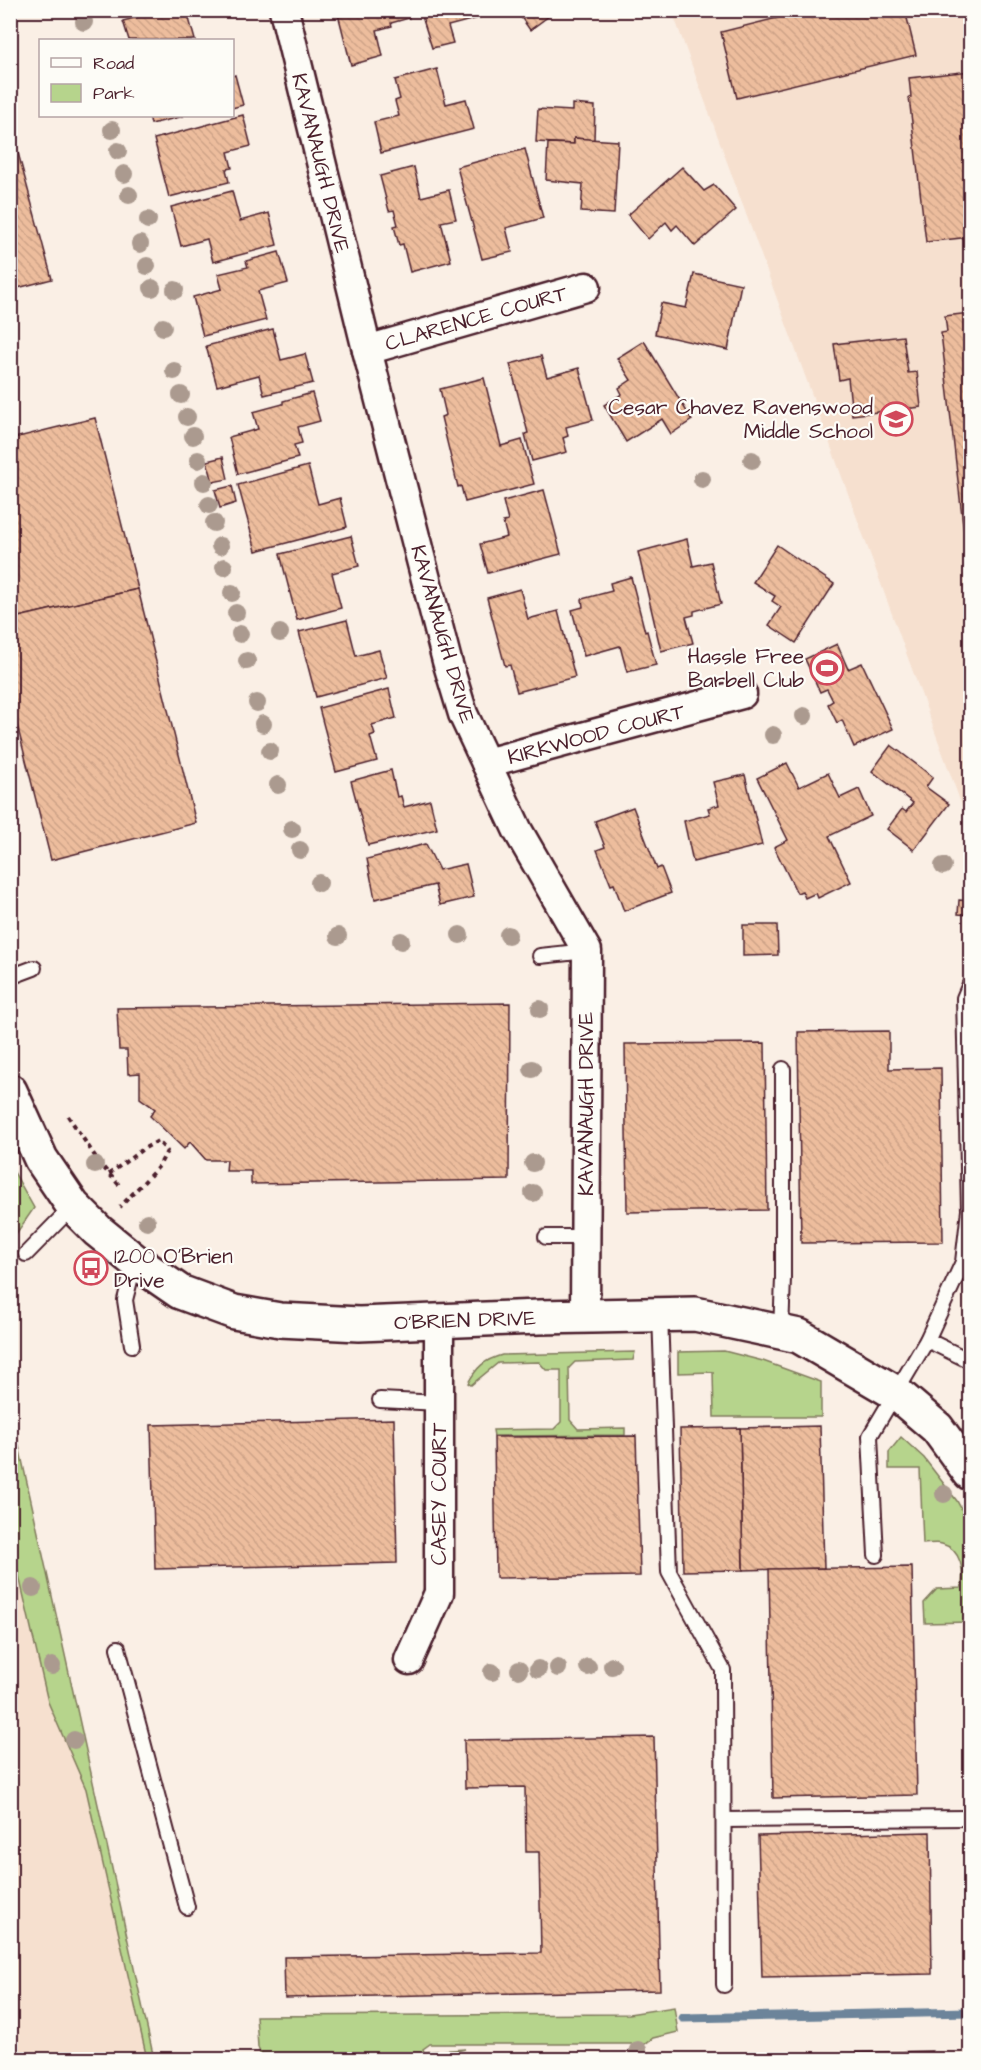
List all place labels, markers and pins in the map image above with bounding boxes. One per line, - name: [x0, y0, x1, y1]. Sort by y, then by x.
- place label: Cesar Chavez Ravenswood Middle School: [608, 393, 873, 446]
- school or university icon: Cesar Chavez Ravenswood Middle School: [878, 401, 914, 437]
- place label: Hassle Free Barbell Club: [688, 642, 804, 695]
- sports icon: Hassle Free Barbell Club: [809, 650, 845, 686]
- place label: 1200 O'Brien Drive: [114, 1242, 233, 1295]
- bus stop icon: 1200 O'Brien Drive: [73, 1250, 109, 1286]

